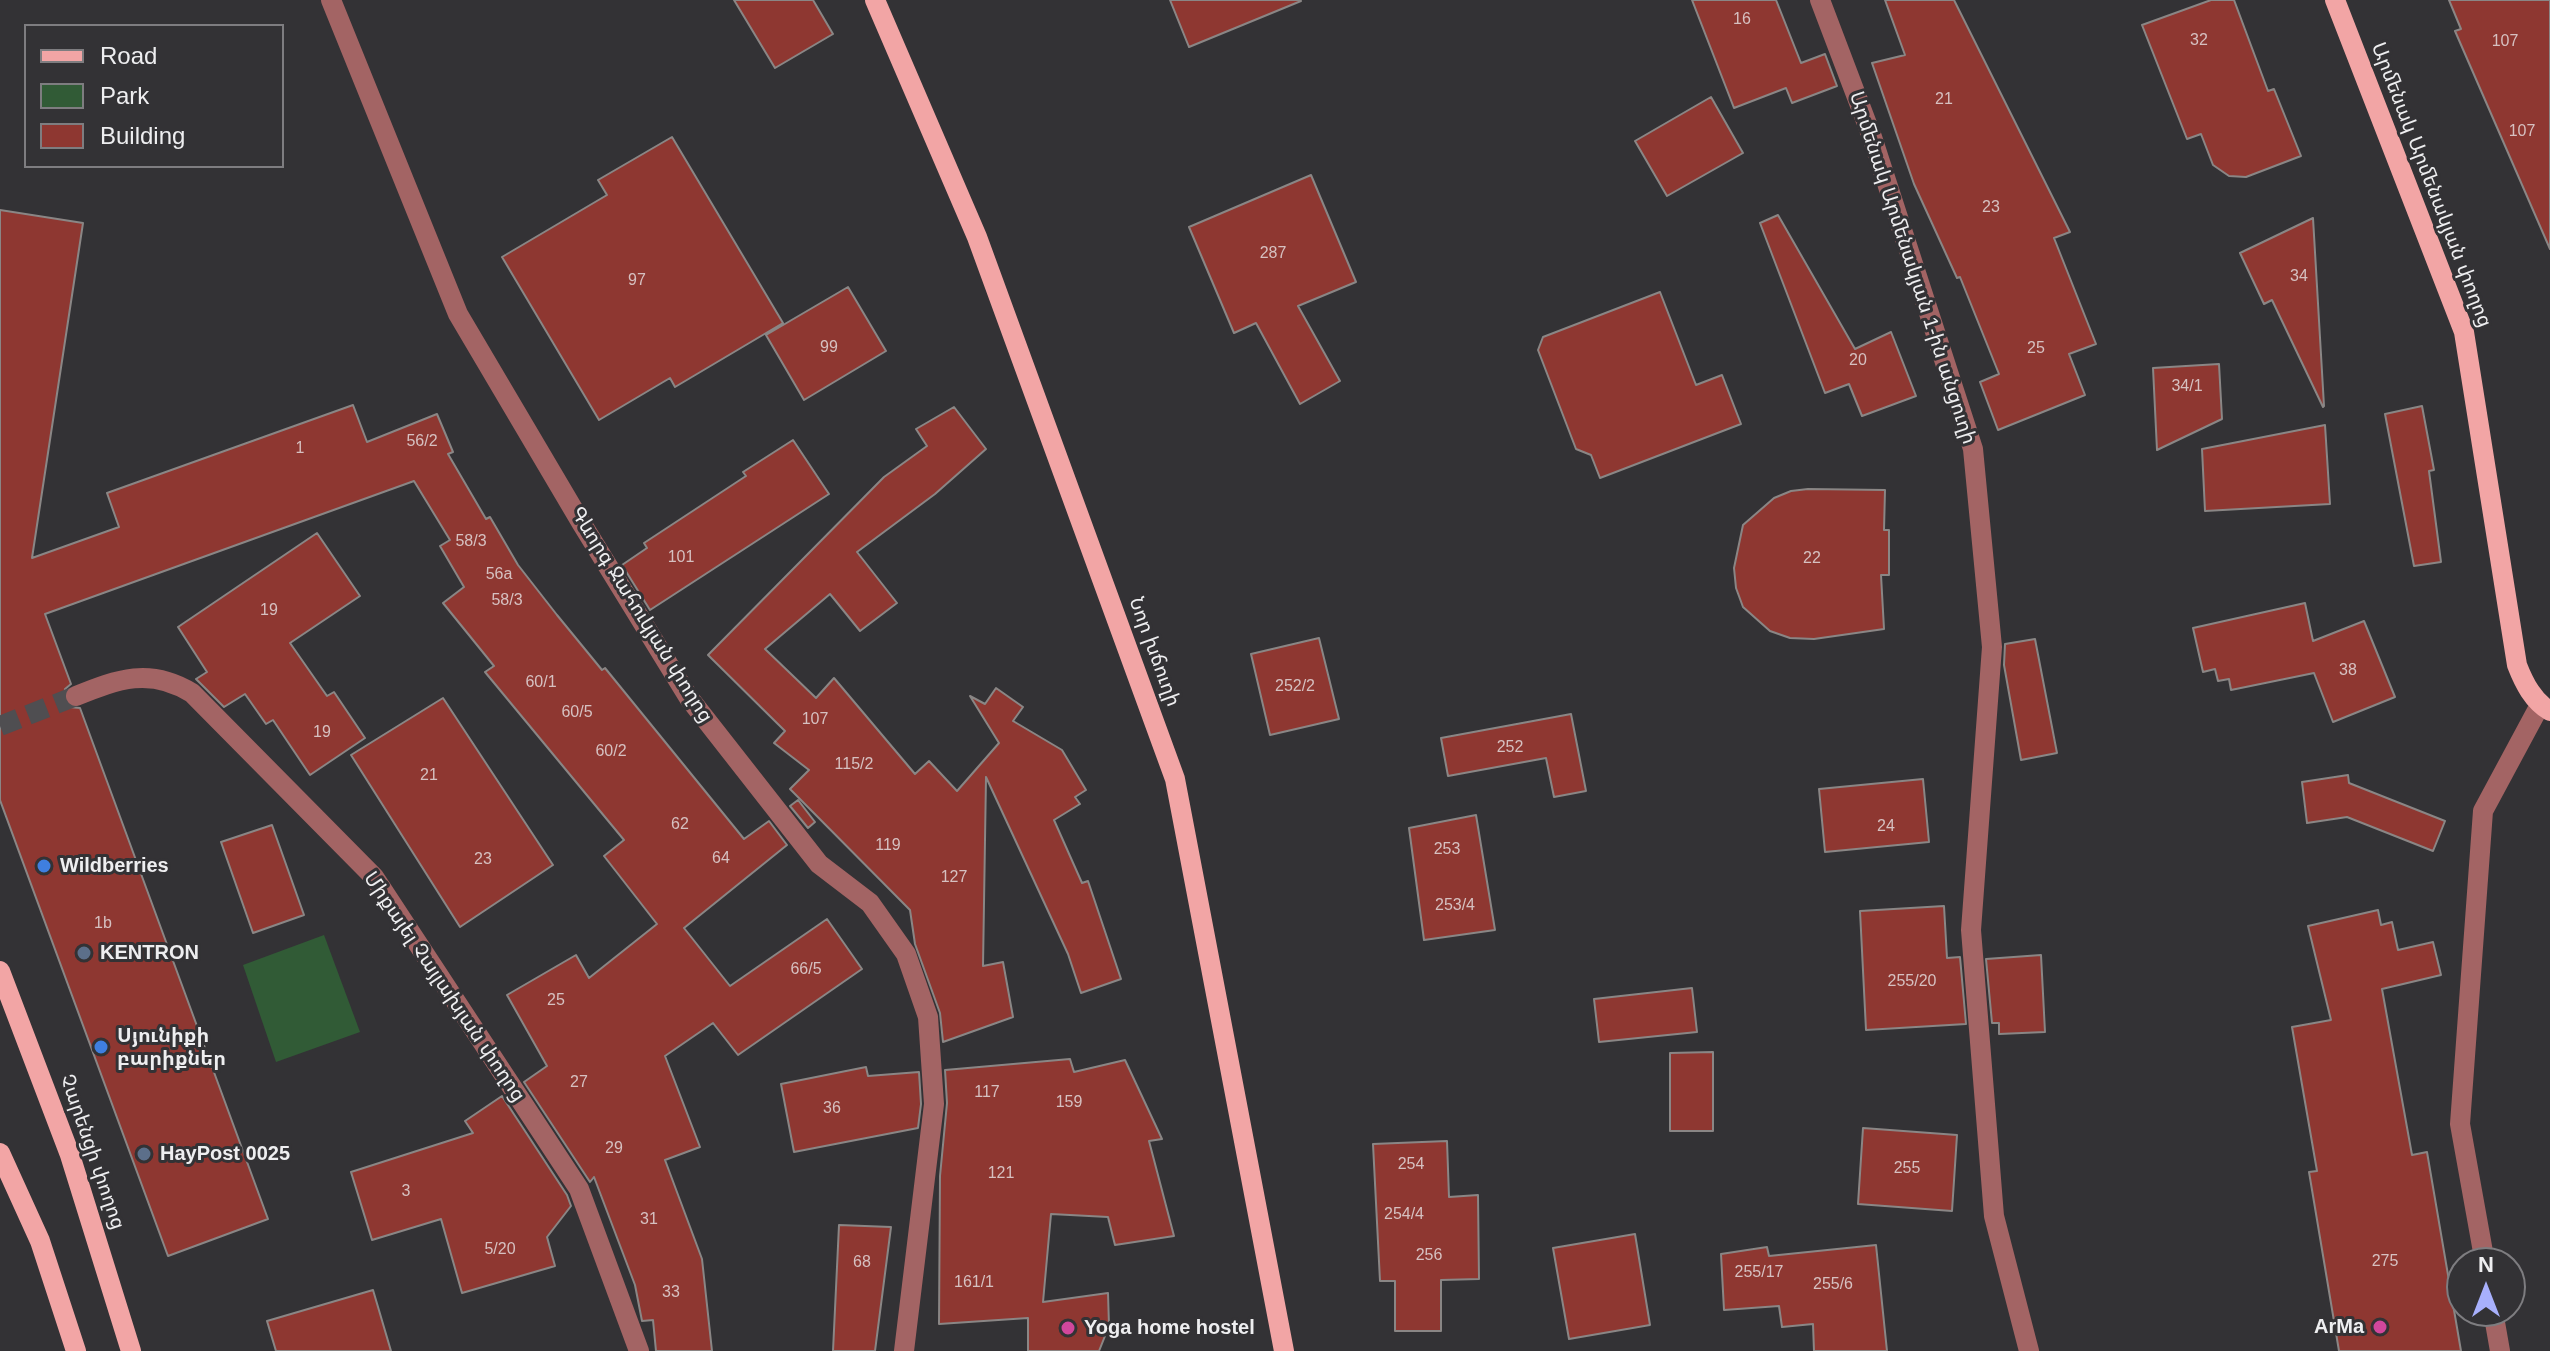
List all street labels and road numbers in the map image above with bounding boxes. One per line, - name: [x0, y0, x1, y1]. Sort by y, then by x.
- street label: Արմենակ Արմենակյան փողոց: [2365, 39, 2497, 331]
- street label: Արմենակ Արմենակյան 1-ին անցուղի: [1844, 89, 1980, 447]
- street label: Գևորգ Ջահուկյան փողոց: [565, 503, 717, 727]
- street label: Նոր խճուղի: [1123, 594, 1185, 710]
- street label: Միքայել Չայլախյան փողոց: [358, 867, 530, 1107]
- street label: Չարենցի փողոց: [54, 1071, 130, 1233]

